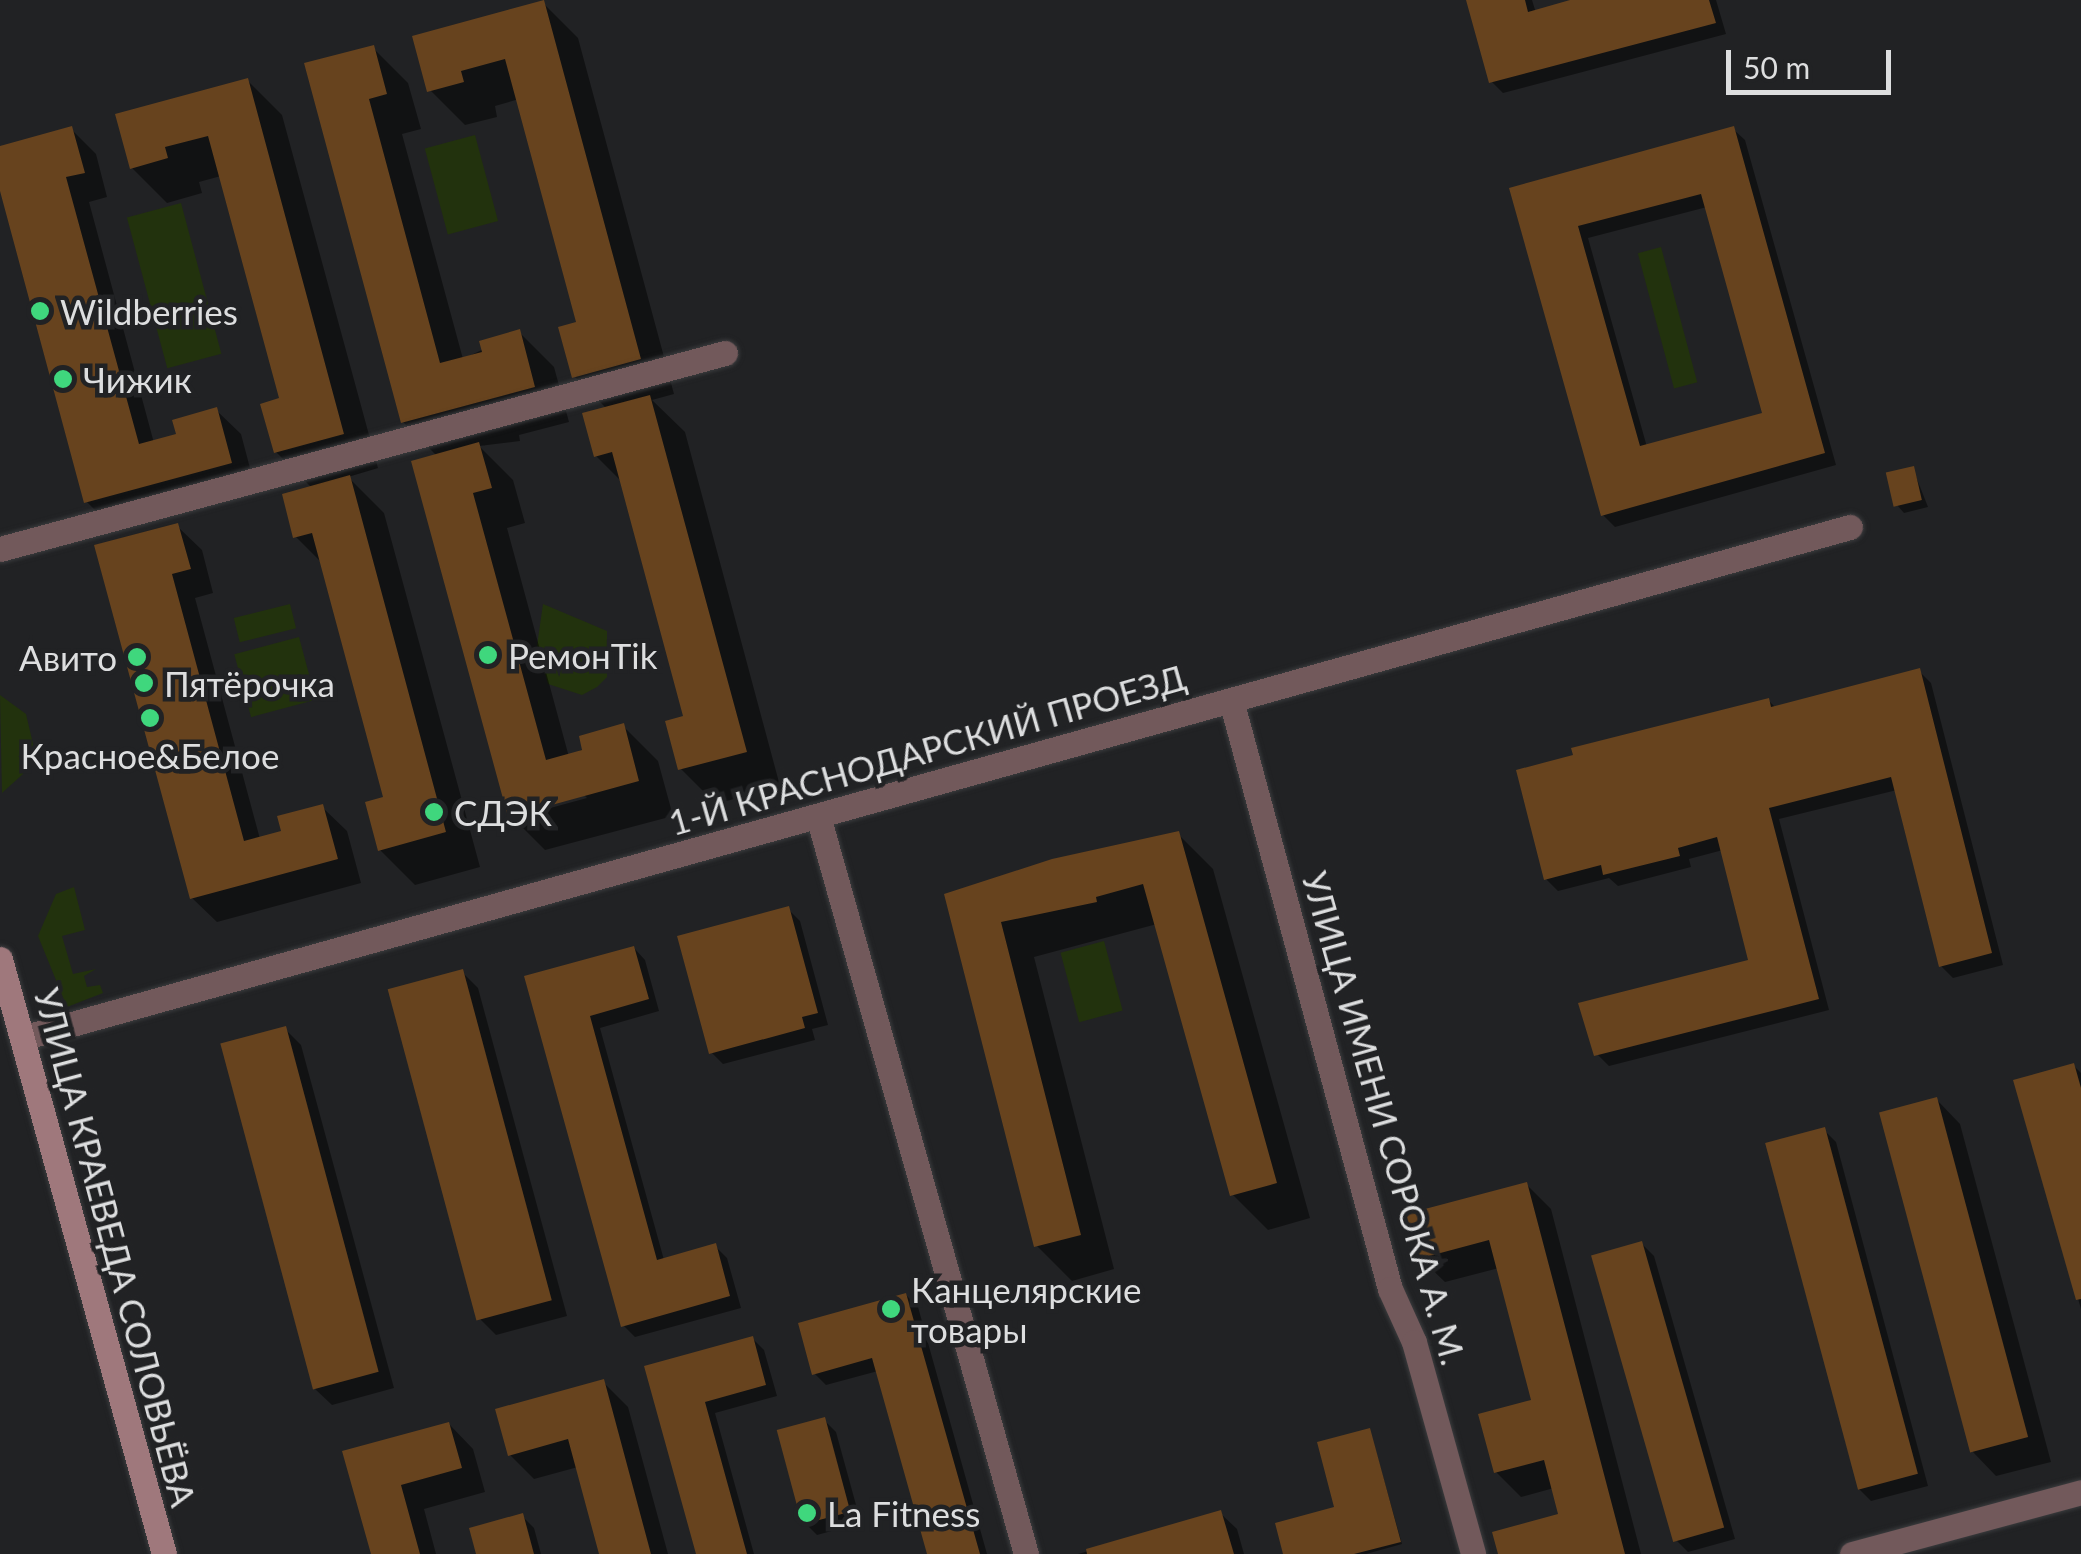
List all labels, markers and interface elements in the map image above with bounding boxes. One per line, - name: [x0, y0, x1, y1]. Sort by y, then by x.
- scale bar: [1731, 30, 1896, 92]
- text: 50 m: [1743, 49, 1810, 85]
- place label: Wildberries: [60, 290, 238, 332]
- marker: Wildberries: [29, 300, 51, 322]
- place label: Чижик: [83, 358, 192, 400]
- marker: Чижик: [52, 368, 74, 390]
- place label: РемонTik: [508, 634, 658, 676]
- place label: Авито: [19, 636, 117, 678]
- marker: РемонTik: [477, 644, 499, 666]
- marker: Авито: [126, 646, 148, 668]
- street label: 1-Й КРАСНОДАРСКИЙ ПРОЕЗД: [664, 655, 1190, 843]
- place label: Пятёрочка: [164, 662, 335, 704]
- marker: Пятёрочка: [133, 672, 155, 694]
- marker: Красное&Белое: [139, 707, 161, 729]
- place label: Красное&Белое: [21, 734, 279, 776]
- place label: СДЭК: [454, 791, 552, 833]
- marker: СДЭК: [423, 801, 445, 823]
- street label: УЛИЦА ИМЕНИ СОРОКА А. М.: [1294, 866, 1476, 1370]
- street label: УЛИЦА КРАЕВЕДА СОЛОВЬЁВА: [26, 983, 206, 1511]
- place label: Канцелярские товары: [911, 1268, 1141, 1350]
- marker: Канцелярские товары: [880, 1298, 902, 1320]
- place label: La Fitness: [827, 1492, 980, 1534]
- marker: La Fitness: [796, 1502, 818, 1524]

